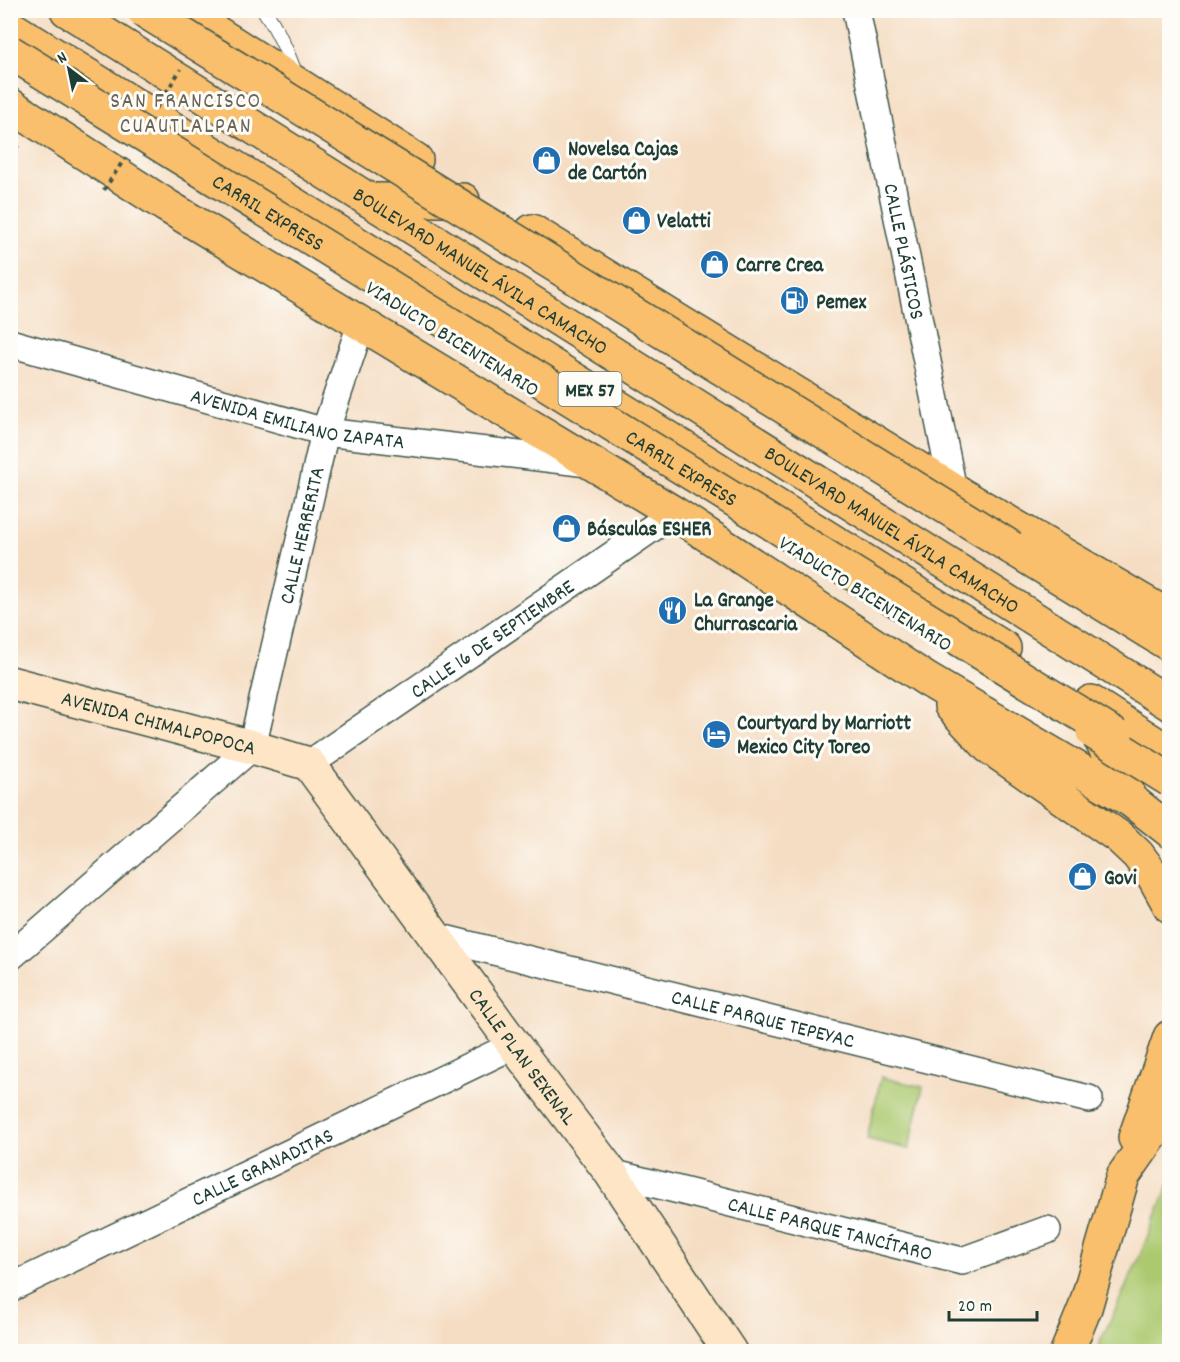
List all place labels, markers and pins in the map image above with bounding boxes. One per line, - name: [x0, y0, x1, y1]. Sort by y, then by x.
- place label: Novelsa Cajas de Cartón: [568, 136, 679, 190]
- shop icon: Novelsa Cajas de Cartón: [531, 144, 563, 176]
- shop icon: Velatti: [620, 204, 652, 236]
- place label: Velatti: [657, 208, 711, 238]
- shop icon: Carre Crea: [699, 248, 731, 280]
- place label: Carre Crea: [736, 252, 824, 282]
- fuel station icon: Pemex: [779, 285, 811, 317]
- place label: Pemex: [816, 289, 866, 319]
- shop icon: Básculas ESHER: [550, 512, 582, 544]
- place label: Básculas ESHER: [587, 516, 712, 546]
- place label: La Grange Churrascaria: [694, 587, 798, 641]
- restaurant icon: La Grange Churrascaria: [657, 595, 689, 627]
- place label: Courtyard by Marriott Mexico City Toreo: [737, 710, 911, 764]
- hotel icon: Courtyard by Marriott Mexico City Toreo: [700, 718, 732, 750]
- shop icon: Govi: [1067, 861, 1099, 893]
- place label: Govi: [1104, 865, 1137, 895]

